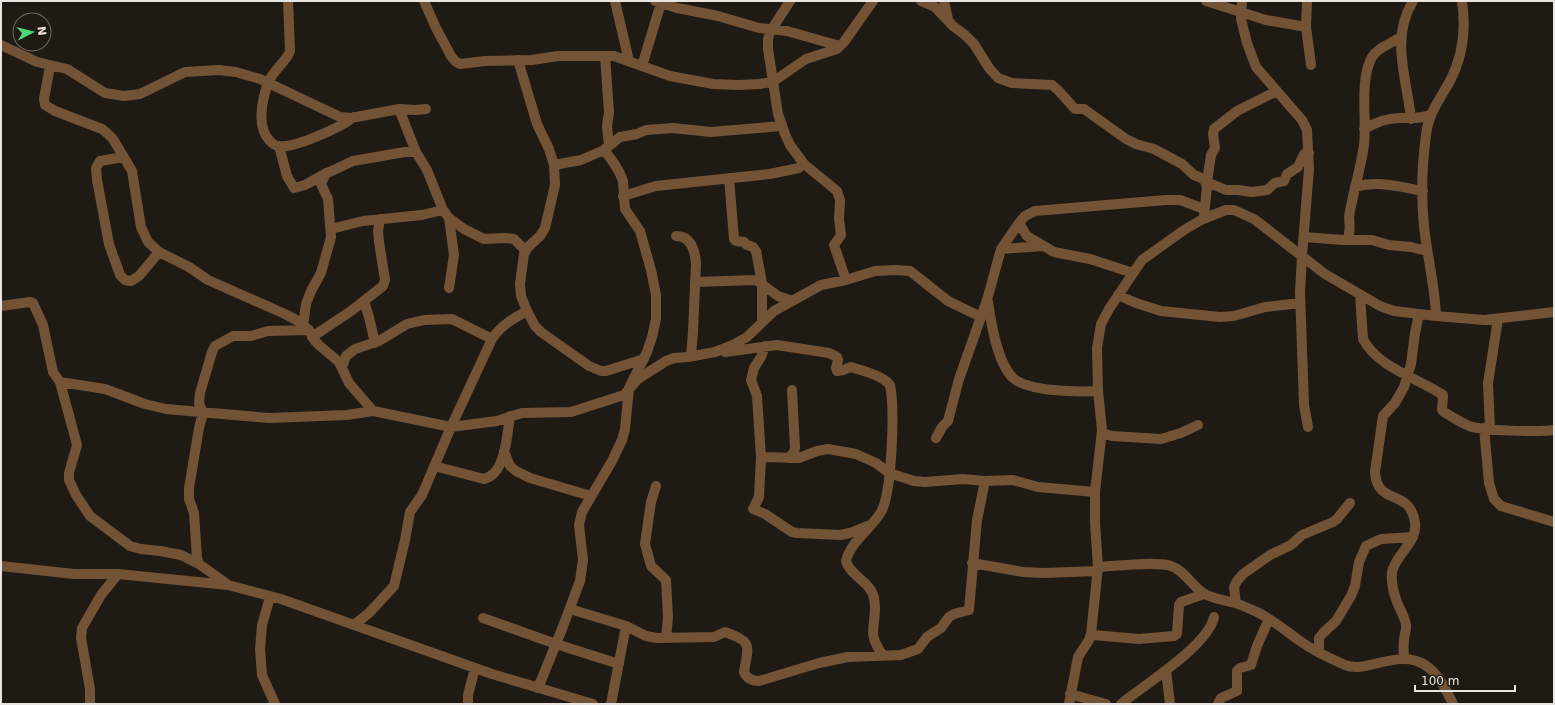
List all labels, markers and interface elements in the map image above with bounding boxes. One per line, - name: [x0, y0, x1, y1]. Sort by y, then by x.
- north arrow: [12, 12, 52, 52]
- text: N: [34, 25, 48, 36]
- scale bar: [1415, 667, 1515, 693]
- text: 100 m: [1421, 674, 1459, 688]

